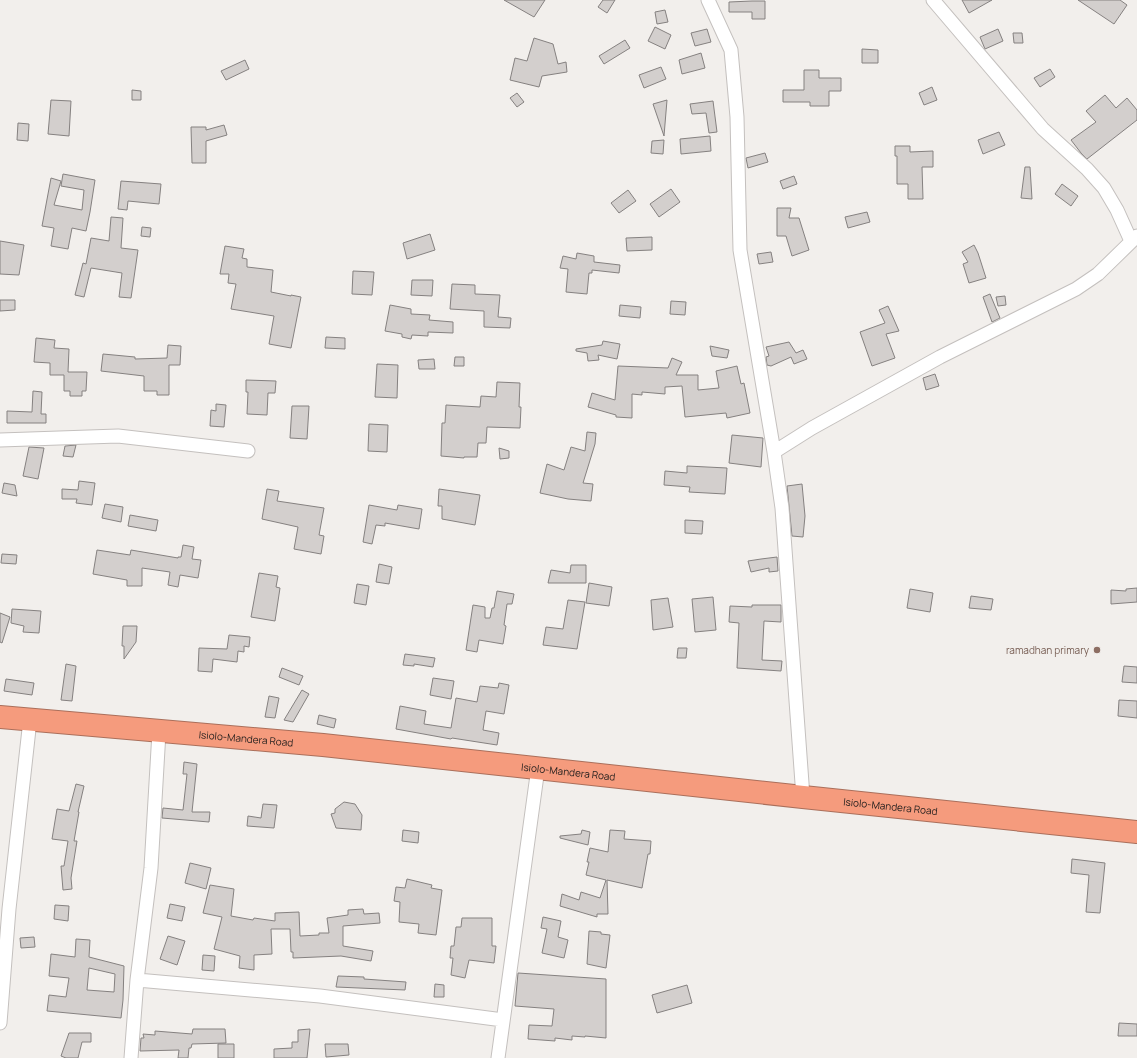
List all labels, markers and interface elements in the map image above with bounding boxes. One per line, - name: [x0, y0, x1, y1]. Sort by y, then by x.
- place label: ramadhan primary: [1006, 643, 1090, 657]
- marker: ramadhan primary: [1092, 645, 1102, 655]
- street label: Isiolo-Mandera Road: [198, 727, 294, 749]
- street label: Isiolo-Mandera Road: [520, 760, 616, 784]
- street label: Isiolo-Mandera Road: [843, 794, 938, 818]

